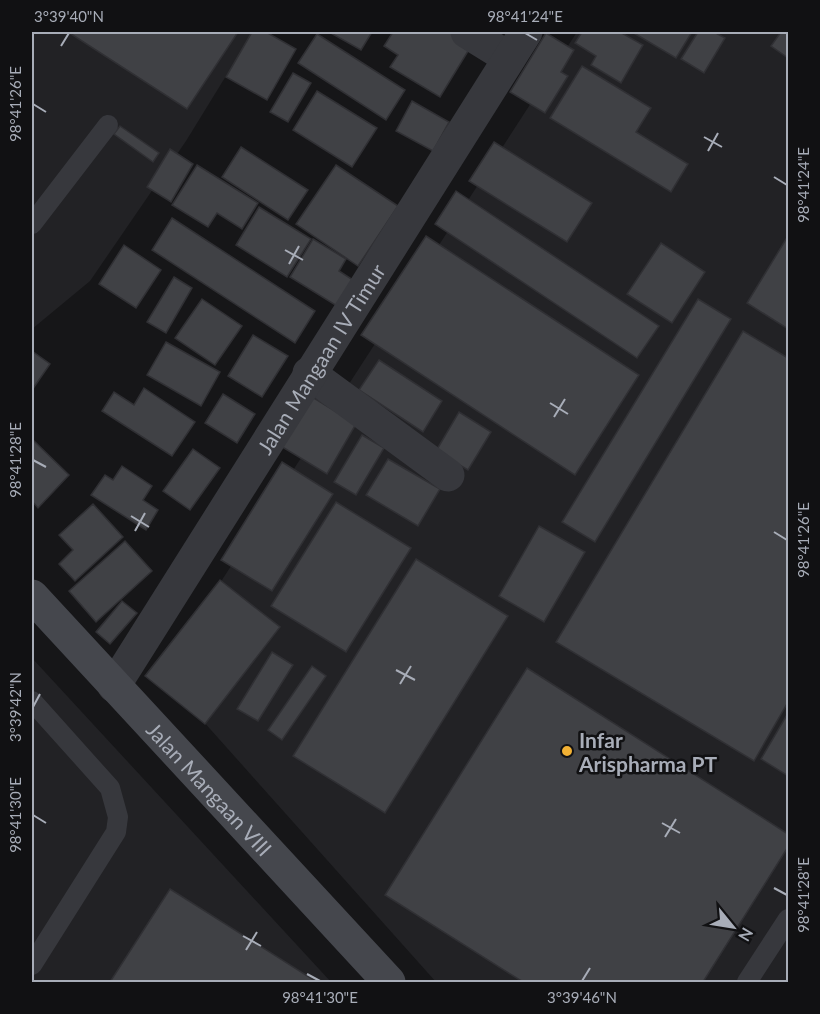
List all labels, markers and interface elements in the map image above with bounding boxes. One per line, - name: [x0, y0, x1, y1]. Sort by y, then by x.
- text: 3°39'40"N: [34, 7, 104, 25]
- text: 98°41'24"E: [487, 7, 563, 25]
- text: 98°41'26"E: [6, 66, 24, 142]
- text: 98°41'24"E: [794, 147, 812, 223]
- street label: Jalan Mangaan IV Timur: [251, 259, 390, 458]
- text: 98°41'28"E: [6, 422, 24, 498]
- text: 98°41'26"E: [794, 502, 812, 578]
- text: 3°39'42"N: [6, 672, 24, 742]
- street label: Jalan Mangaan VIII: [142, 716, 278, 860]
- place label: Infar Arispharma PT: [578, 727, 718, 776]
- marker: Infar Arispharma PT: [560, 744, 574, 758]
- text: 98°41'30"E: [6, 777, 24, 853]
- text: 98°41'28"E: [794, 857, 812, 933]
- north arrow: [703, 897, 763, 957]
- text: N: [735, 925, 758, 945]
- text: 98°41'30"E: [282, 988, 358, 1006]
- text: 3°39'46"N: [547, 988, 617, 1006]

